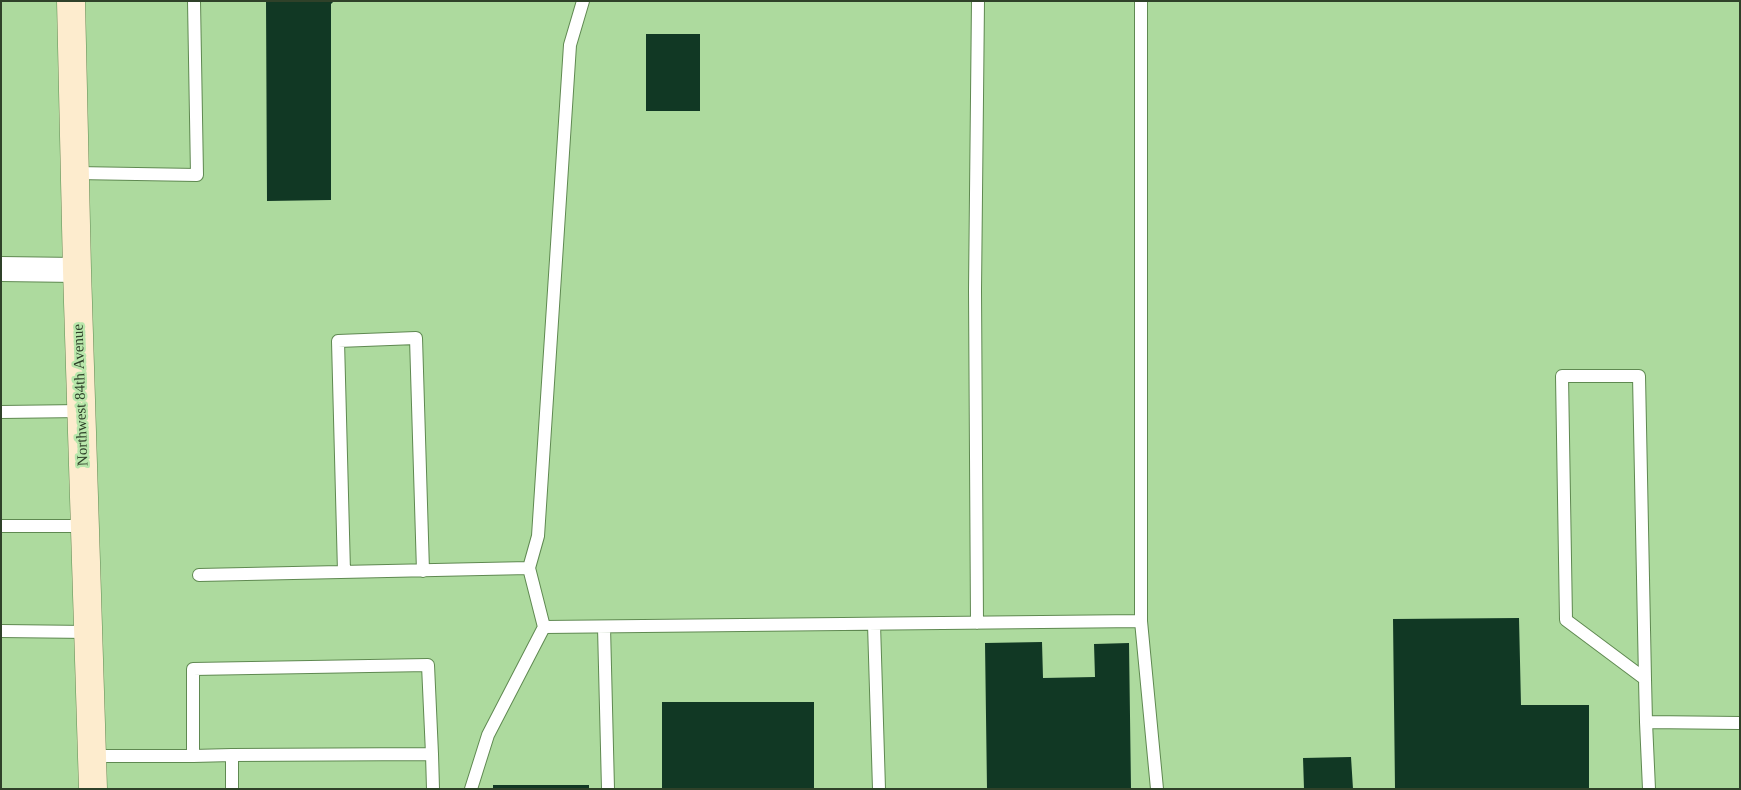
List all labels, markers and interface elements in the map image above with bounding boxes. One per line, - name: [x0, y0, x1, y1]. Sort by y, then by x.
- street label: Northwest 84th Avenue: [70, 324, 92, 466]

